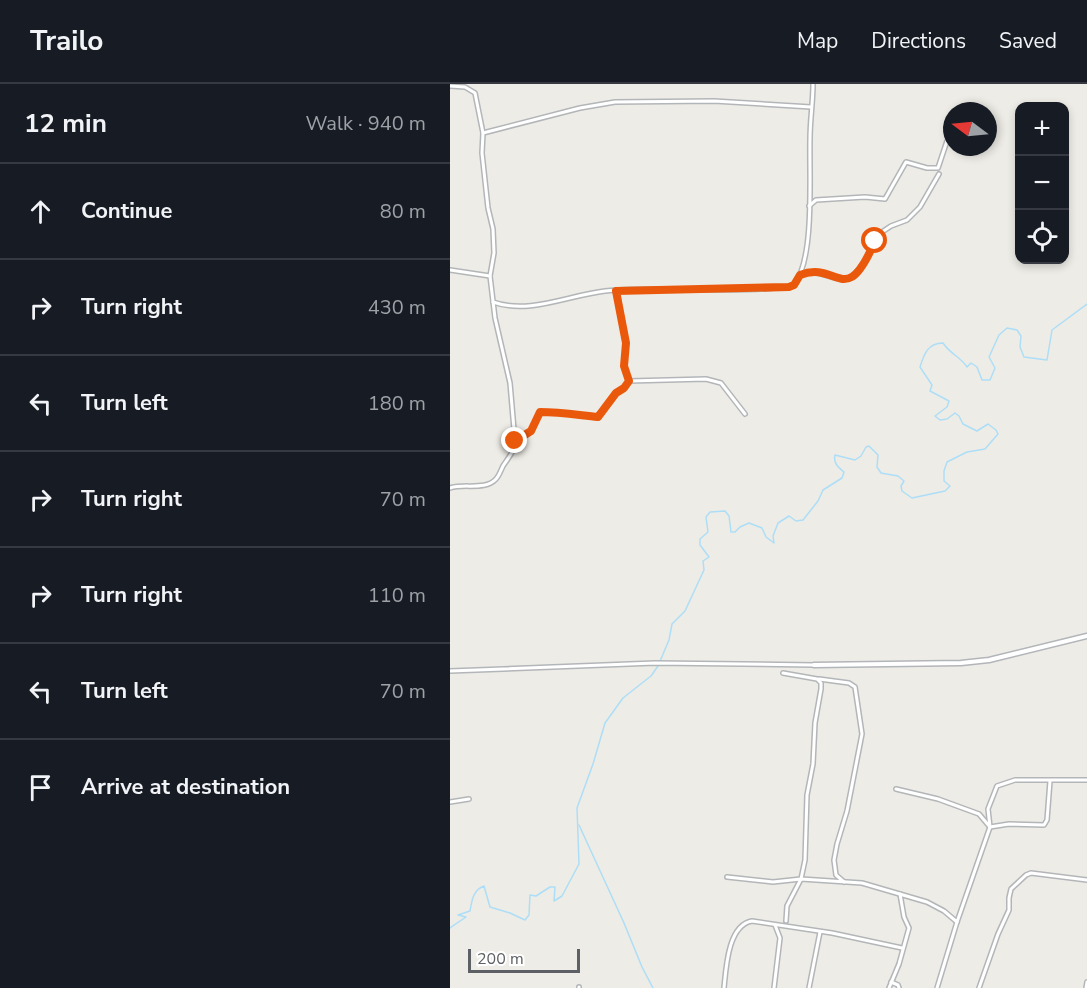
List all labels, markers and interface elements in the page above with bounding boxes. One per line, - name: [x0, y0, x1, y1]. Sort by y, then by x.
- text: Trailo: [30, 22, 103, 60]
- text: Map: [797, 27, 838, 55]
- text: Directions: [871, 27, 966, 55]
- text: Saved: [999, 27, 1057, 55]
- north arrow: [943, 102, 997, 156]
- map controls: [1015, 102, 1069, 264]
- button: +: [1015, 102, 1069, 156]
- text: 12 min: [24, 106, 107, 141]
- text: Walk · 940 m: [306, 110, 426, 137]
- button: −: [1015, 156, 1069, 210]
- icon: ahead: [24, 195, 57, 228]
- text: Continue: [81, 196, 172, 226]
- text: 80 m: [380, 198, 426, 225]
- button: locate: [1015, 210, 1069, 264]
- route start: [861, 227, 887, 253]
- icon: right: [24, 291, 57, 324]
- text: Turn right: [81, 292, 182, 322]
- text: 430 m: [368, 294, 426, 321]
- icon: left: [24, 387, 57, 420]
- text: Turn left: [81, 388, 168, 418]
- text: 180 m: [368, 390, 426, 417]
- route end: [501, 427, 527, 453]
- icon: right: [24, 483, 57, 516]
- text: Turn right: [81, 484, 182, 514]
- text: 70 m: [380, 486, 426, 513]
- icon: right: [24, 579, 57, 612]
- text: Turn right: [81, 580, 182, 610]
- text: 110 m: [368, 582, 426, 609]
- icon: left: [24, 675, 57, 708]
- text: Turn left: [81, 676, 168, 706]
- text: 70 m: [380, 678, 426, 705]
- icon: arrive: [24, 771, 57, 804]
- text: Arrive at destination: [81, 772, 290, 802]
- scale bar: [468, 946, 580, 974]
- text: 200 m: [477, 948, 524, 970]

